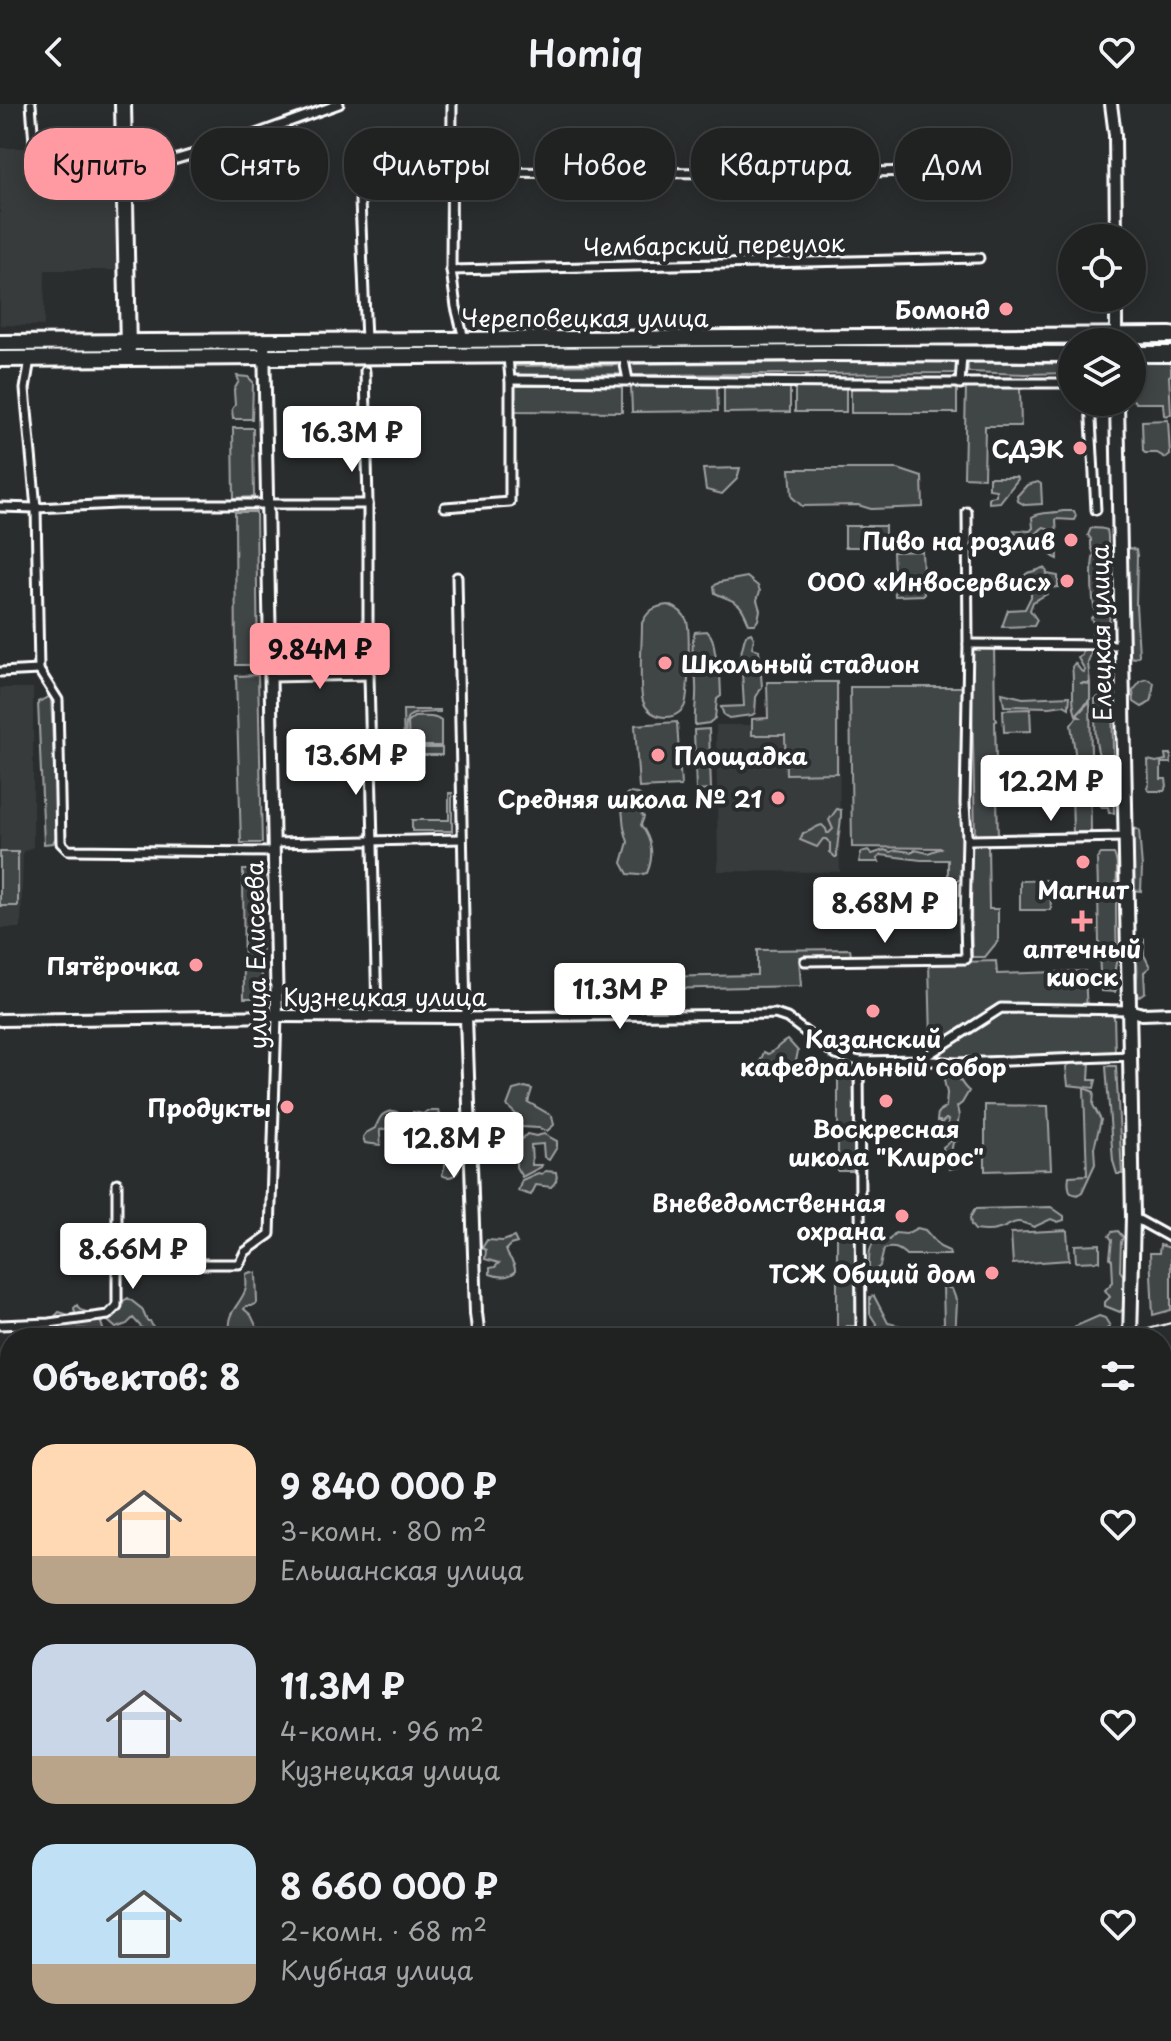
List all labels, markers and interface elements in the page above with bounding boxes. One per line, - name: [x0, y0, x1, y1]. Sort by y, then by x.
- text: Homiq: [528, 25, 643, 79]
- icon: back: [32, 30, 76, 74]
- icon: heart: [1095, 30, 1139, 74]
- chip: Купить: [24, 128, 175, 200]
- chip: Снять: [191, 128, 328, 200]
- chip: Фильтры: [344, 128, 519, 200]
- chip: Новое: [535, 128, 675, 200]
- chip: Квартира: [691, 128, 879, 200]
- chip: Дом: [895, 128, 1011, 200]
- street label: Чембарский переулок: [583, 224, 846, 264]
- map controls: [1058, 224, 1146, 416]
- button: locate: [1058, 224, 1146, 312]
- place label: Бомонд: [895, 291, 990, 327]
- street label: Череповецкая улица: [461, 299, 709, 335]
- marker: Бомонд: [997, 300, 1015, 318]
- button: layers: [1058, 328, 1146, 416]
- pin: 16.3M ₽: [278, 406, 426, 474]
- text: 16.3M ₽: [301, 412, 403, 451]
- place label: СДЭК: [991, 430, 1064, 466]
- marker: СДЭК: [1071, 439, 1089, 457]
- place label: Пиво на розлив: [862, 522, 1055, 558]
- marker: Пиво на розлив: [1062, 531, 1080, 549]
- street label: Елецкая улица: [1080, 545, 1120, 721]
- place label: ООО «Инвосервис»: [807, 563, 1051, 599]
- marker: ООО «Инвосервис»: [1058, 572, 1076, 590]
- pin: 9.84M ₽: [246, 623, 394, 691]
- text: 9.84M ₽: [268, 629, 372, 668]
- place label: Школьный стадион: [681, 645, 920, 681]
- marker: Школьный стадион: [656, 654, 674, 672]
- pin: 13.6M ₽: [282, 729, 430, 797]
- text: 13.6M ₽: [304, 735, 408, 774]
- place label: Площадка: [674, 737, 809, 773]
- marker: Площадка: [649, 746, 667, 764]
- pin: 12.2M ₽: [977, 755, 1125, 823]
- text: 12.2M ₽: [999, 761, 1103, 800]
- place label: Средняя школа № 21: [497, 780, 762, 816]
- marker: Средняя школа № 21: [769, 789, 787, 807]
- marker: Магнит: [1074, 853, 1092, 871]
- street label: улица Елисеева: [235, 860, 275, 1050]
- place label: Магнит: [1037, 871, 1130, 907]
- pin: 8.68M ₽: [811, 877, 959, 945]
- text: 8.68M ₽: [831, 883, 939, 922]
- marker: аптечный киоск: [1073, 912, 1091, 930]
- place label: аптечный киоск: [1023, 930, 1141, 994]
- place label: Пятёрочка: [47, 947, 180, 983]
- marker: Пятёрочка: [187, 956, 205, 974]
- pin: 11.3M ₽: [546, 963, 694, 1031]
- text: 11.3M ₽: [572, 969, 668, 1008]
- street label: Кузнецкая улица: [283, 978, 487, 1014]
- marker: Казанский кафедральный собор: [864, 1002, 882, 1020]
- place label: Казанский кафедральный собор: [739, 1020, 1007, 1084]
- place label: Продукты: [147, 1089, 271, 1125]
- marker: Воскресная школа "Клирос": [877, 1092, 895, 1110]
- marker: Продукты: [278, 1098, 296, 1116]
- place label: Воскресная школа "Клирос": [788, 1110, 984, 1174]
- pin: 12.8M ₽: [380, 1112, 528, 1180]
- text: 12.8M ₽: [402, 1118, 506, 1157]
- place label: Вневедомственная охрана: [652, 1184, 886, 1248]
- marker: Вневедомственная охрана: [893, 1207, 911, 1225]
- pin: 8.66M ₽: [59, 1223, 207, 1291]
- text: 8.66M ₽: [78, 1229, 188, 1268]
- place label: ТСЖ Общий дом: [768, 1255, 976, 1291]
- marker: ТСЖ Общий дом: [983, 1264, 1001, 1282]
- text: Объектов: 8: [32, 1350, 241, 1402]
- icon: filters: [1096, 1354, 1140, 1398]
- text: 9 840 000 ₽: [280, 1459, 497, 1511]
- icon: home: [96, 1476, 192, 1572]
- icon: heart: [1096, 1502, 1140, 1546]
- text: 3-комн. · 80 m²: [280, 1511, 487, 1550]
- text: Ельшанская улица: [280, 1550, 524, 1589]
- text: 11.3M ₽: [280, 1659, 405, 1711]
- icon: home: [96, 1676, 192, 1772]
- icon: heart: [1096, 1702, 1140, 1746]
- text: 4-комн. · 96 m²: [280, 1711, 484, 1750]
- text: Кузнецкая улица: [280, 1750, 500, 1789]
- text: 8 660 000 ₽: [280, 1859, 498, 1911]
- icon: home: [96, 1876, 192, 1972]
- icon: heart: [1096, 1902, 1140, 1946]
- text: 2-комн. · 68 m²: [280, 1911, 487, 1950]
- text: Клубная улица: [280, 1950, 473, 1989]

